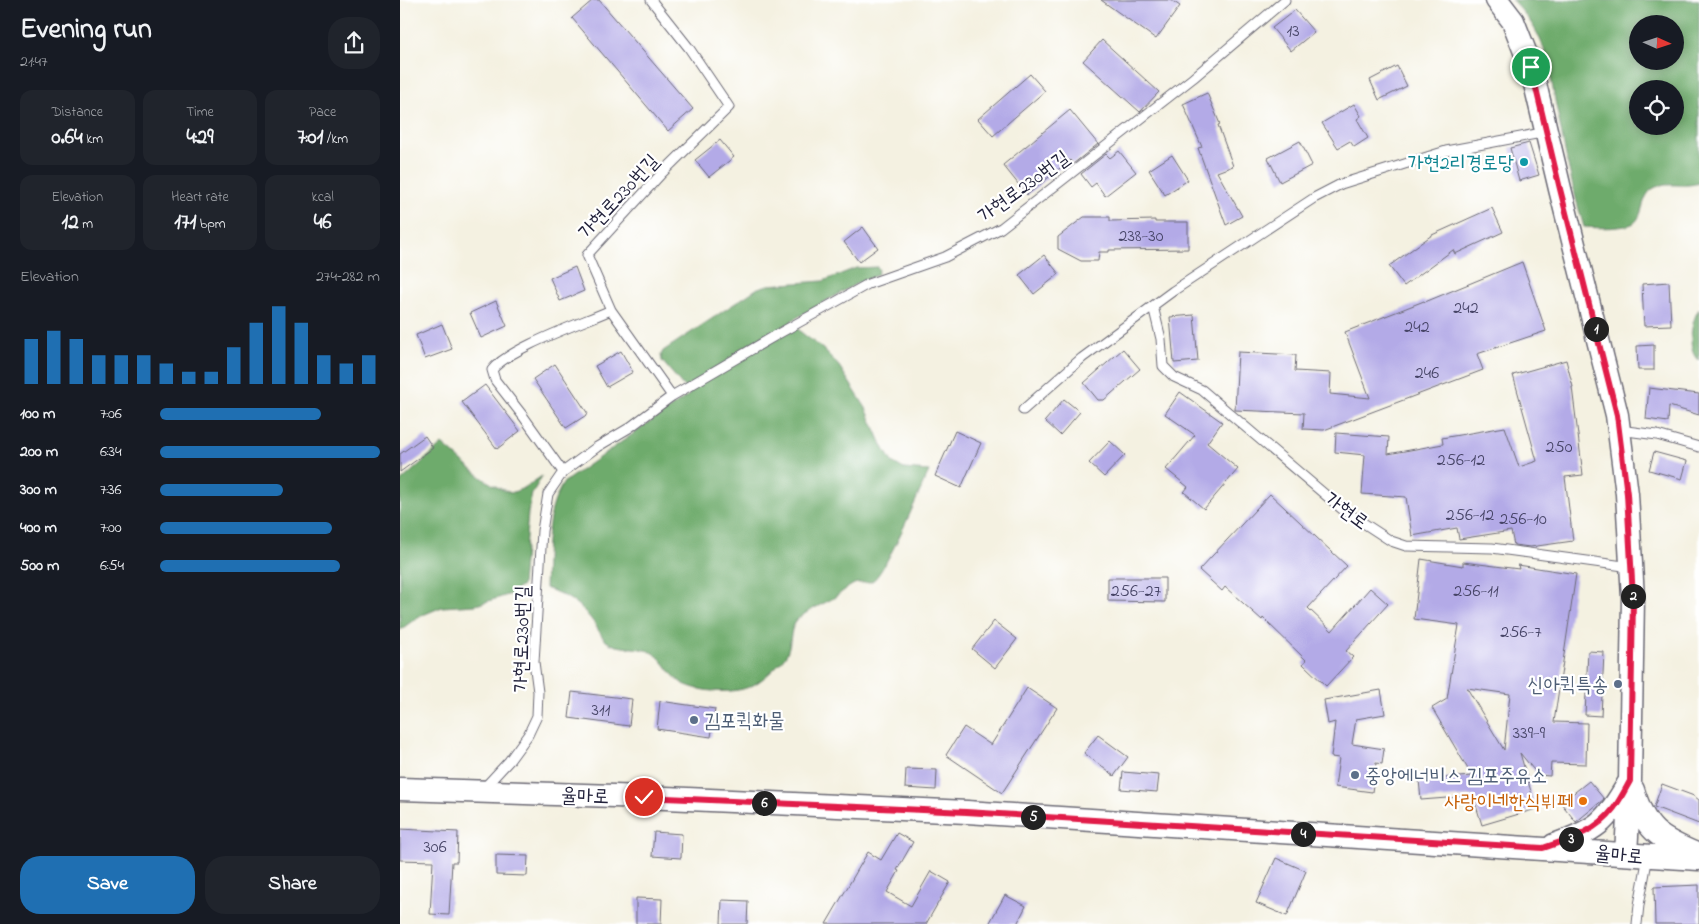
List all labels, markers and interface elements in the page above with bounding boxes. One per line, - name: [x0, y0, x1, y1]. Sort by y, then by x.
- text: Evening run: [20, 10, 152, 51]
- north arrow: [1629, 15, 1684, 70]
- map controls: [1629, 15, 1684, 135]
- button: share: [328, 17, 380, 69]
- house number: 13: [1286, 19, 1300, 45]
- pin: [1510, 46, 1552, 88]
- text: 21:47: [20, 50, 48, 74]
- icon: arrive: [1517, 53, 1545, 81]
- button: locate: [1629, 80, 1684, 135]
- text: Distance: [52, 102, 103, 123]
- text: Time: [186, 102, 214, 123]
- text: Pace: [309, 102, 336, 123]
- text: 0.64: [51, 123, 83, 153]
- text: 4:29: [186, 123, 214, 153]
- text: 7:01: [297, 123, 323, 153]
- text: km: [83, 129, 103, 150]
- text: /km: [323, 129, 348, 150]
- street label: 가현로230번길: [973, 145, 1076, 231]
- street label: 가현로230번길: [573, 149, 667, 247]
- place label: 가현2리경로당: [1407, 150, 1514, 179]
- marker: 가현2리경로당: [1518, 156, 1530, 168]
- text: Elevation: [52, 187, 103, 208]
- text: Heart rate: [171, 187, 229, 208]
- text: kcal: [312, 187, 334, 208]
- text: 12: [62, 208, 79, 238]
- text: 171: [174, 208, 196, 238]
- text: 46: [314, 208, 332, 238]
- text: m: [79, 214, 93, 235]
- text: bpm: [196, 214, 226, 235]
- house number: 238-30: [1118, 224, 1164, 250]
- text: Elevation: [20, 265, 79, 289]
- text: 274–282 m: [316, 265, 380, 289]
- house number: 242: [1453, 296, 1479, 322]
- house number: 242: [1404, 315, 1430, 341]
- pin: 1: [1584, 316, 1608, 342]
- text: 1: [1594, 319, 1599, 340]
- house number: 246: [1415, 361, 1439, 387]
- text: 100 m: [20, 402, 55, 426]
- text: 7:06: [100, 402, 122, 426]
- house number: 250: [1545, 435, 1573, 461]
- text: 200 m: [20, 440, 58, 464]
- text: 6:34: [100, 440, 122, 464]
- house number: 256-12: [1437, 448, 1485, 474]
- text: 300 m: [20, 478, 57, 502]
- text: 7:36: [100, 478, 122, 502]
- street label: 가현로: [1317, 486, 1374, 538]
- house number: 256-12: [1446, 503, 1494, 529]
- house number: 256-10: [1499, 507, 1547, 533]
- text: 400 m: [20, 516, 57, 540]
- text: 7:00: [100, 516, 122, 540]
- text: 500 m: [20, 554, 59, 578]
- text: 6:54: [100, 554, 124, 578]
- house number: 256-27: [1111, 579, 1162, 605]
- house number: 256-11: [1453, 579, 1499, 605]
- pin: 2: [1620, 584, 1646, 608]
- street label: 가현로230번길: [508, 585, 539, 693]
- text: 2: [1630, 586, 1637, 607]
- house number: 256-7: [1500, 620, 1542, 646]
- place label: 신아퀵특송: [1528, 672, 1608, 701]
- marker: 신아퀵특송: [1612, 678, 1624, 690]
- house number: 311: [592, 698, 611, 724]
- place label: 김포퀵화물: [704, 708, 784, 737]
- marker: 김포퀵화물: [688, 714, 700, 726]
- house number: 339-9: [1513, 721, 1546, 747]
- place label: 중앙에너비스 김포주유소: [1365, 763, 1547, 792]
- marker: 중앙에너비스 김포주유소: [1349, 769, 1361, 781]
- pin: [623, 776, 665, 818]
- street label: 율마로: [560, 782, 610, 813]
- icon: check: [630, 783, 658, 811]
- place label: 사랑이네한식뷔페: [1444, 789, 1573, 818]
- pin: 6: [752, 790, 776, 816]
- text: 6: [761, 793, 768, 814]
- marker: 사랑이네한식뷔페: [1577, 795, 1589, 807]
- pin: 5: [1020, 804, 1046, 830]
- text: 5: [1029, 807, 1038, 828]
- pin: 4: [1290, 822, 1316, 846]
- text: 4: [1301, 824, 1306, 845]
- pin: 3: [1558, 826, 1584, 852]
- text: 3: [1569, 829, 1574, 850]
- house number: 306: [423, 835, 447, 861]
- street label: 율마로: [1593, 840, 1644, 873]
- button: Save: [20, 856, 195, 914]
- button: Share: [205, 856, 380, 914]

